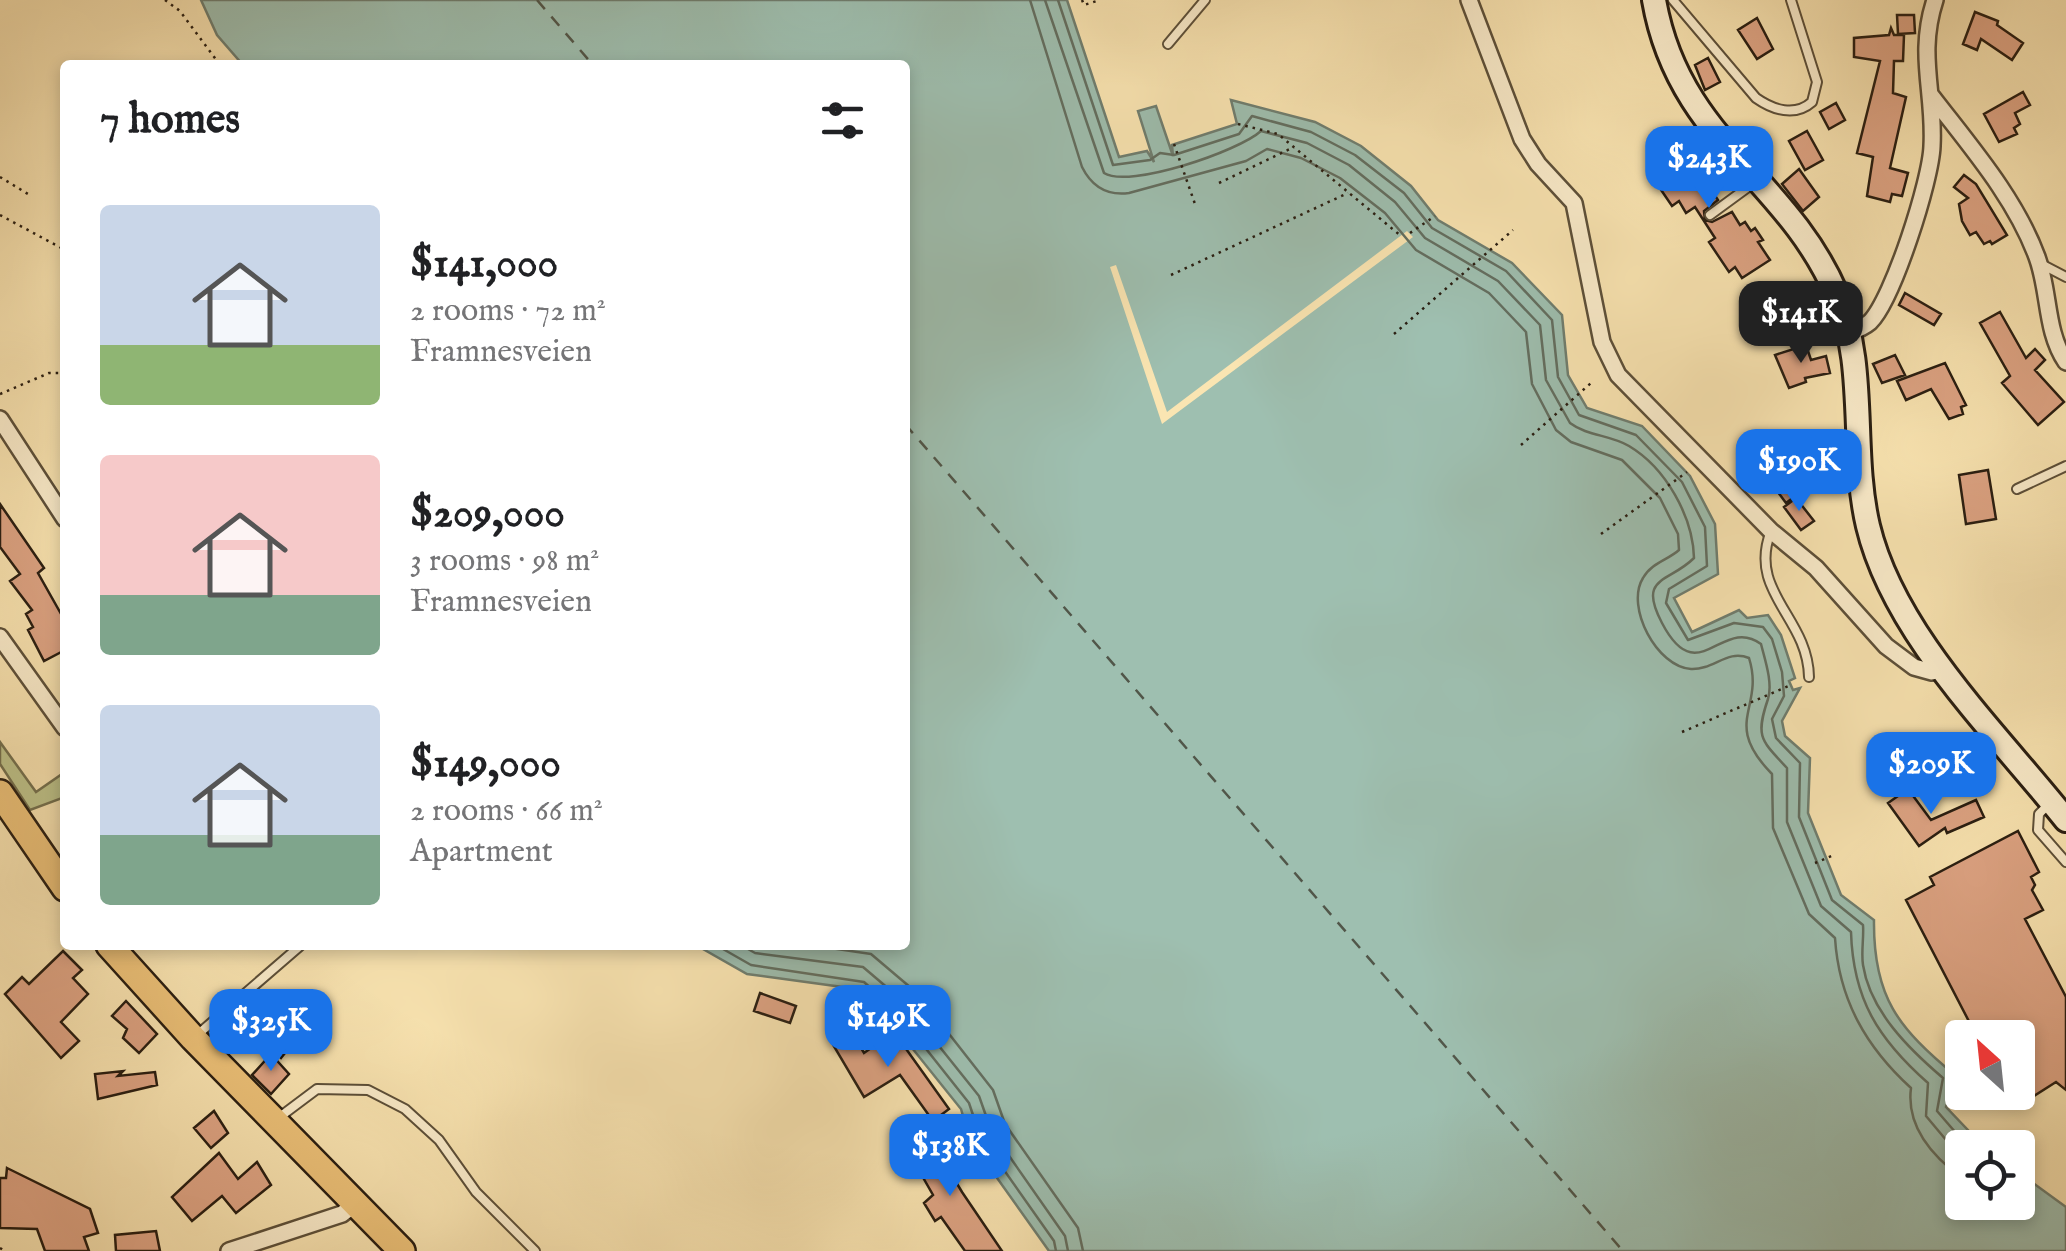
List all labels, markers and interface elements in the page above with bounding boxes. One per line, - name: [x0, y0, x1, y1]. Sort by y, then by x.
- icon: filters: [815, 93, 870, 148]
- text: 7 homes: [100, 94, 240, 147]
- pin: $243K: [1639, 126, 1779, 211]
- text: $243K: [1667, 138, 1751, 179]
- text: $141,000: [410, 238, 558, 291]
- icon: home: [180, 245, 300, 365]
- pin: $141K: [1731, 281, 1871, 366]
- text: 2 rooms · 72 m²: [410, 291, 606, 332]
- text: $141K: [1761, 293, 1841, 334]
- text: Framnesveien: [410, 332, 592, 373]
- pin: $190K: [1729, 429, 1869, 514]
- text: $190K: [1758, 441, 1840, 482]
- text: $209,000: [410, 488, 565, 541]
- icon: home: [180, 495, 300, 615]
- text: 3 rooms · 98 m²: [410, 541, 599, 582]
- text: Framnesveien: [410, 582, 592, 623]
- pin: $209K: [1861, 732, 2001, 817]
- text: $149,000: [410, 738, 561, 791]
- text: $209K: [1888, 744, 1974, 785]
- icon: home: [180, 745, 300, 865]
- text: 2 rooms · 66 m²: [410, 791, 603, 832]
- text: Apartment: [410, 832, 553, 873]
- pin: $149K: [818, 985, 958, 1070]
- pin: $325K: [201, 989, 341, 1074]
- text: $149K: [847, 997, 929, 1038]
- text: $325K: [231, 1001, 311, 1042]
- north arrow: [1945, 1020, 2035, 1110]
- map controls: [1945, 1020, 2035, 1220]
- pin: $138K: [880, 1114, 1020, 1199]
- text: $138K: [911, 1126, 989, 1167]
- button: locate: [1945, 1130, 2035, 1220]

